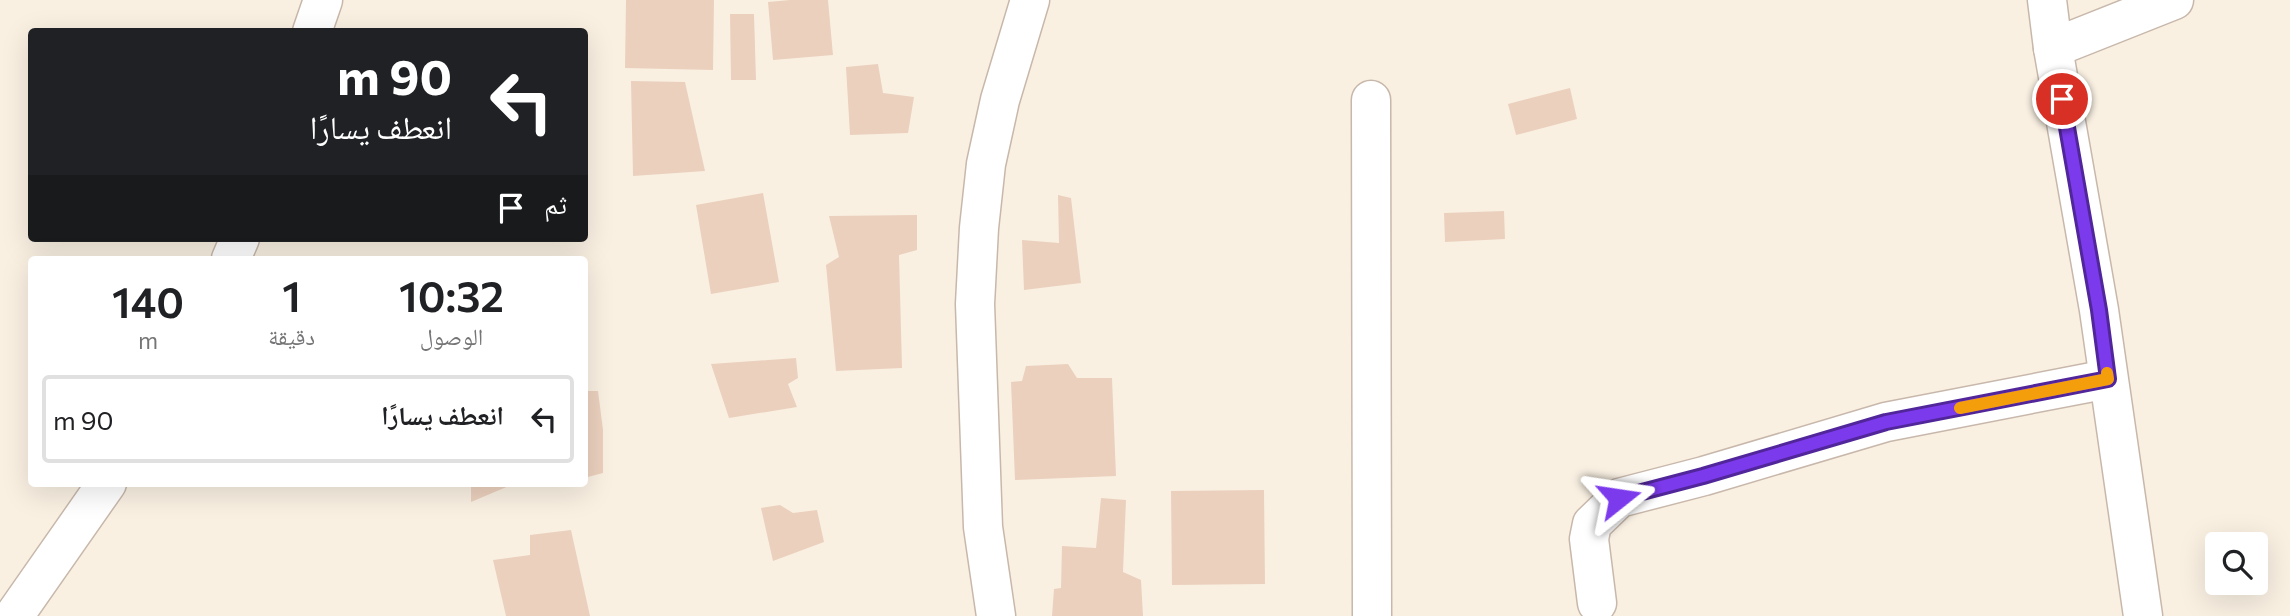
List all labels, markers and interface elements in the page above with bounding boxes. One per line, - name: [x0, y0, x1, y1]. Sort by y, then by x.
- text: 90 m: [337, 45, 452, 105]
- icon: left: [476, 56, 567, 147]
- pin: [2032, 69, 2092, 129]
- icon: arrive: [2043, 80, 2081, 118]
- text: انعطف يسارًا: [310, 106, 452, 146]
- text: ثم: [544, 188, 567, 219]
- icon: arrive: [492, 189, 530, 227]
- text: 1: [282, 269, 301, 321]
- text: 10:32: [399, 269, 504, 321]
- text: 140: [112, 275, 184, 327]
- text: دقيقة: [268, 322, 315, 350]
- text: الوصول: [420, 322, 483, 350]
- text: m: [138, 326, 158, 354]
- text: انعطف يسارًا: [381, 399, 504, 430]
- icon: left: [525, 400, 563, 438]
- text: 90 m: [53, 404, 113, 435]
- position arrow: [1582, 461, 1656, 535]
- map controls: [2205, 532, 2268, 595]
- button: search: [2205, 532, 2268, 595]

